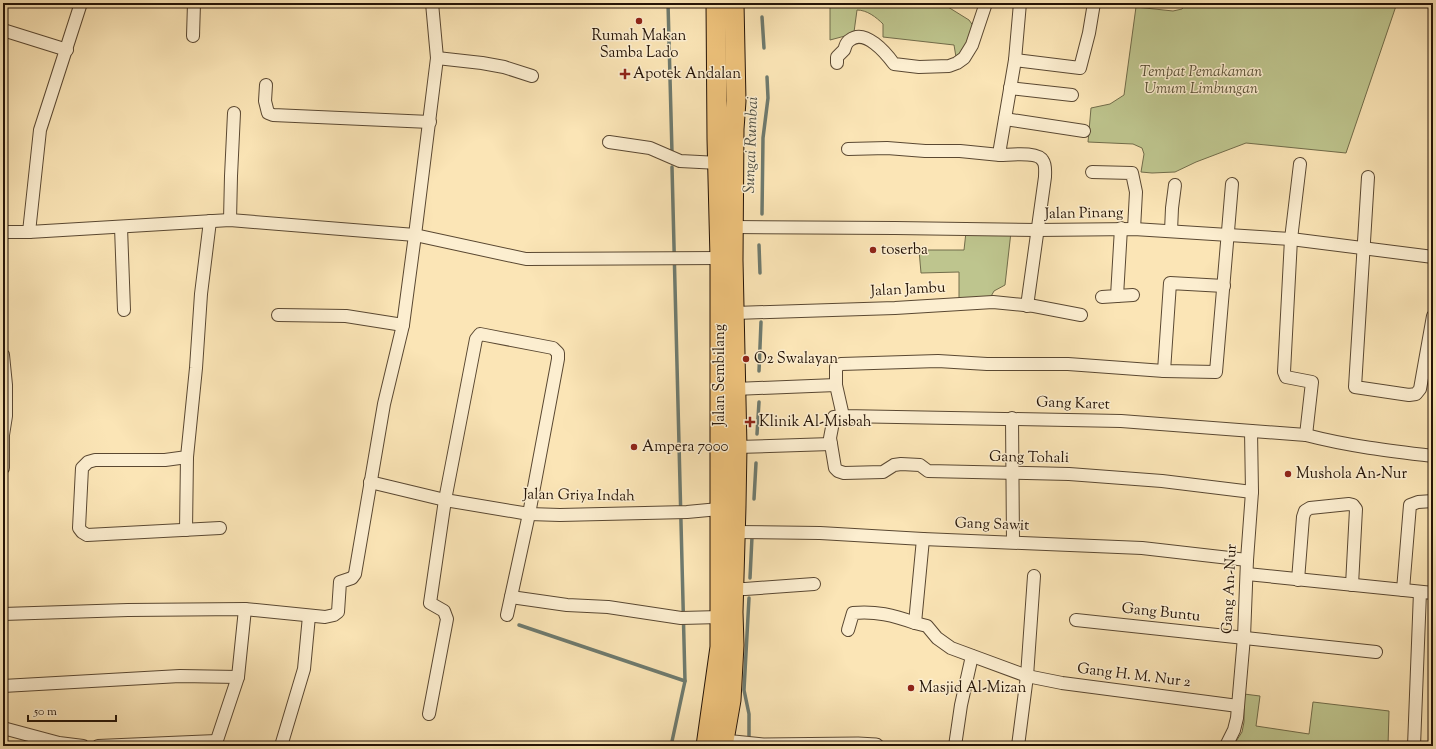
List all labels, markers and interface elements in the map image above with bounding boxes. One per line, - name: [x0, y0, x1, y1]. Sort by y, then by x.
- marker: Rumah Makan Samba Lado: [634, 16, 644, 26]
- place label: Rumah Makan Samba Lado: [592, 26, 687, 64]
- park label: Tempat Pemakaman Umum Limbungan: [1140, 62, 1262, 100]
- place label: Apotek Andalan: [633, 64, 741, 85]
- marker: Apotek Andalan: [620, 69, 630, 79]
- water label: Sungai Rumbai: [739, 96, 765, 194]
- street label: Jalan Pinang: [1043, 203, 1124, 225]
- place label: toserba: [881, 240, 928, 261]
- marker: toserba: [868, 245, 878, 255]
- street label: Jalan Jambu: [869, 278, 946, 302]
- street label: Jalan Sembilang: [710, 324, 731, 427]
- place label: O2 Swalayan: [754, 349, 838, 370]
- marker: O2 Swalayan: [741, 354, 751, 364]
- street label: Gang Karet: [1036, 392, 1110, 416]
- place label: Klinik Al-Misbah: [759, 412, 872, 433]
- marker: Klinik Al-Misbah: [744, 416, 756, 428]
- place label: Ampera 7000: [642, 437, 729, 458]
- marker: Ampera 7000: [629, 442, 639, 452]
- street label: Gang Tohali: [989, 447, 1069, 469]
- place label: Mushola An-Nur: [1296, 464, 1407, 485]
- marker: Mushola An-Nur: [1283, 469, 1293, 479]
- street label: Jalan Griya Indah: [522, 485, 635, 507]
- street label: Gang Sawit: [954, 513, 1030, 537]
- street label: Gang An-Nur: [1217, 543, 1243, 635]
- street label: Gang Buntu: [1121, 598, 1202, 628]
- street label: Gang H. M. Nur 2: [1076, 659, 1192, 693]
- place label: Masjid Al-Mizan: [919, 678, 1026, 699]
- marker: Masjid Al-Mizan: [906, 683, 916, 693]
- scale bar: [28, 697, 116, 723]
- text: 50 m: [33, 703, 57, 721]

